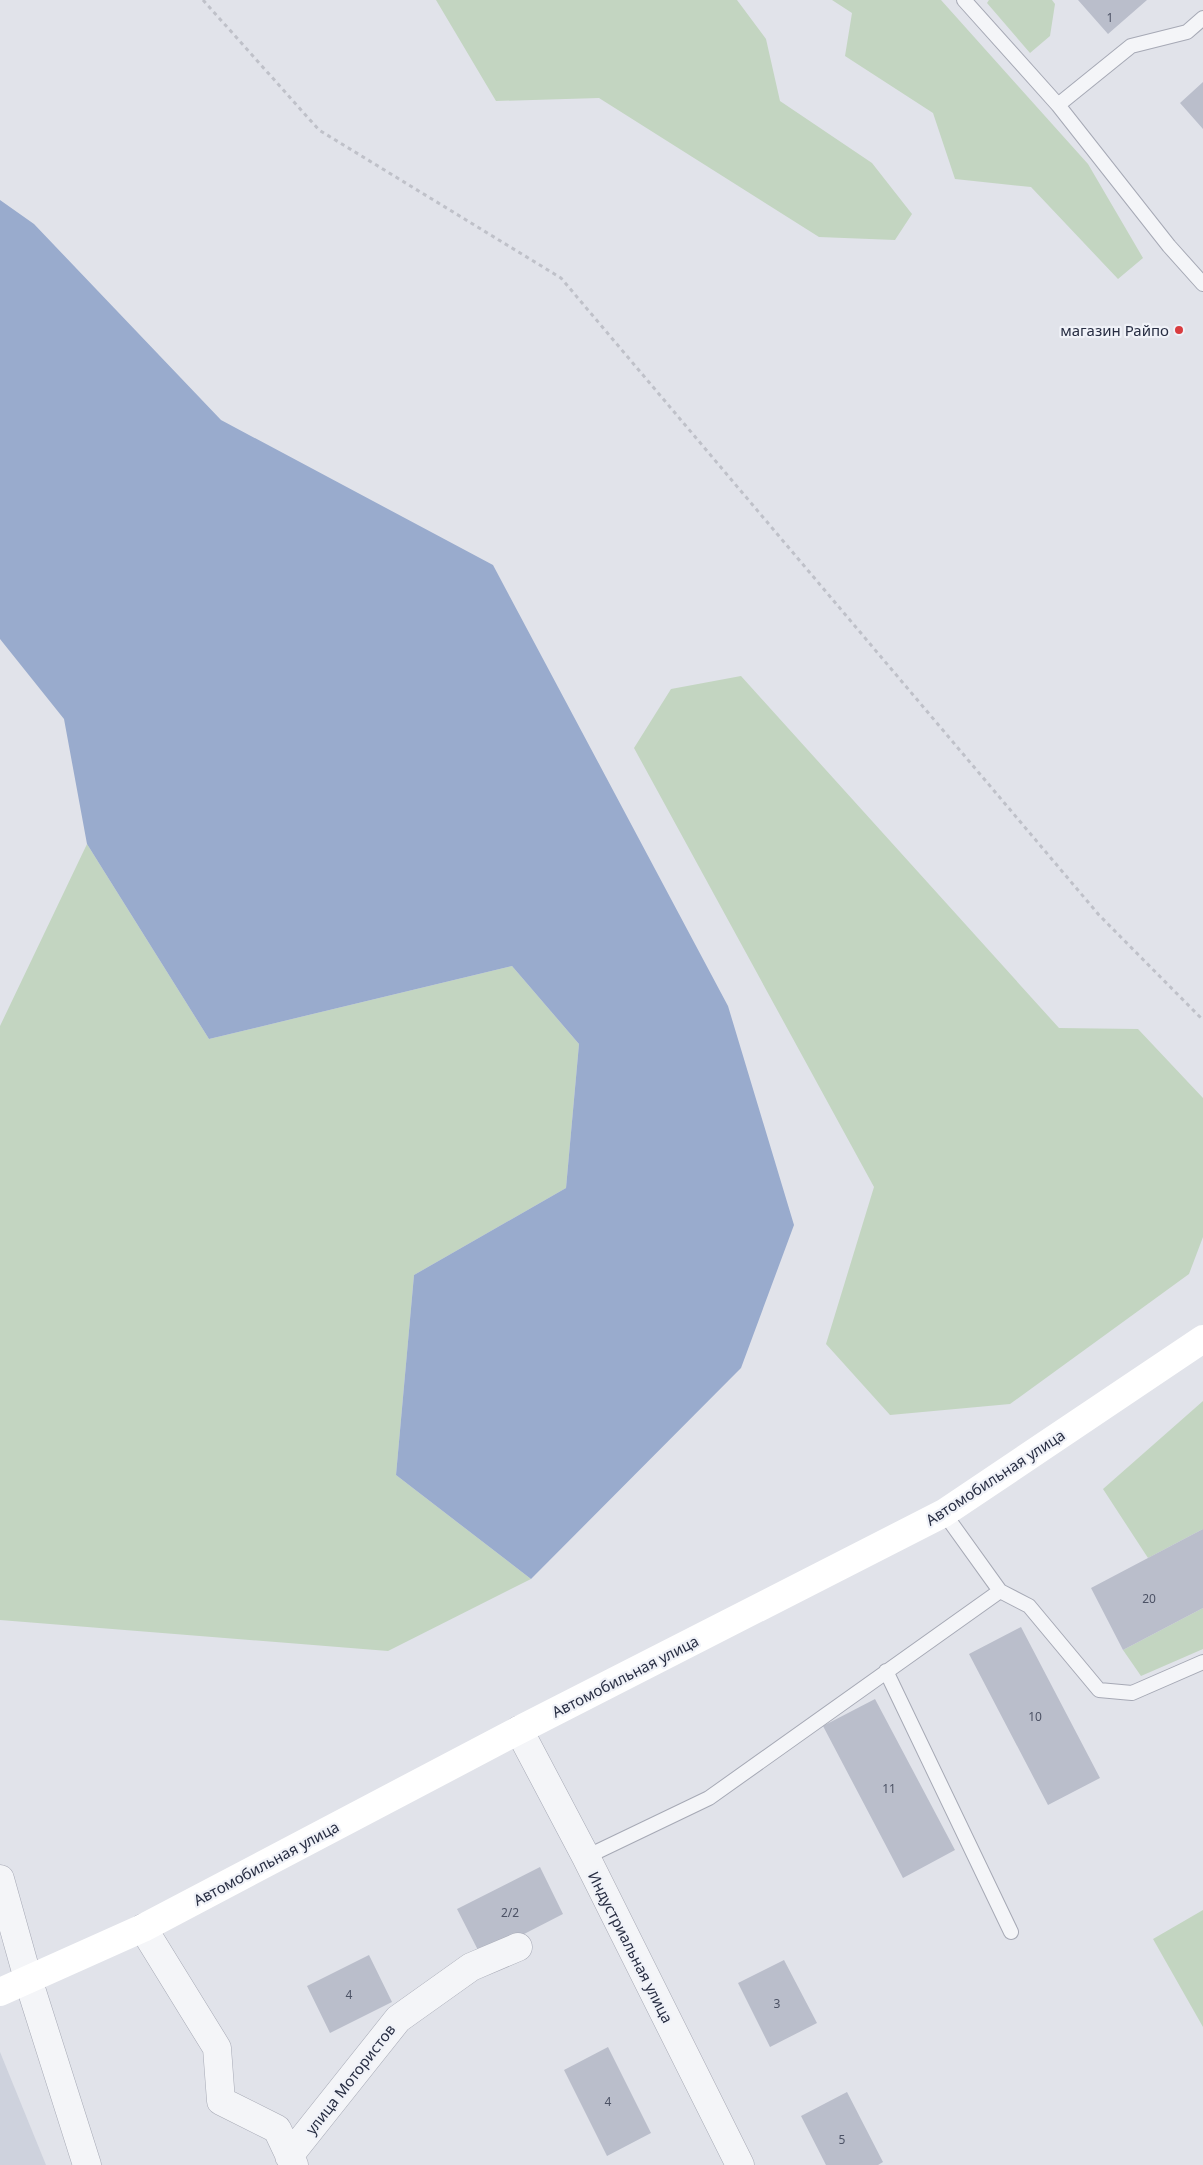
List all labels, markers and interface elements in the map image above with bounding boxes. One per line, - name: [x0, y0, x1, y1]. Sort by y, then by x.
- house number: 1: [1107, 9, 1113, 26]
- place label: магазин Райпо: [1060, 320, 1169, 340]
- marker: магазин Райпо: [1173, 324, 1185, 336]
- street label: Автомобильная улица: [922, 1425, 1068, 1529]
- house number: 20: [1142, 1590, 1156, 1607]
- street label: Автомобильная улица: [548, 1630, 702, 1722]
- house number: 10: [1028, 1708, 1042, 1725]
- house number: 11: [882, 1780, 896, 1797]
- street label: Автомобильная улица: [190, 1816, 342, 1910]
- street label: Индустриальная улица: [584, 1868, 678, 2026]
- house number: 2/2: [501, 1904, 519, 1921]
- house number: 4: [346, 1986, 353, 2003]
- house number: 3: [774, 1995, 781, 2012]
- street label: улица Мотористов: [301, 2020, 399, 2138]
- house number: 4: [605, 2093, 612, 2110]
- house number: 5: [839, 2131, 846, 2148]

